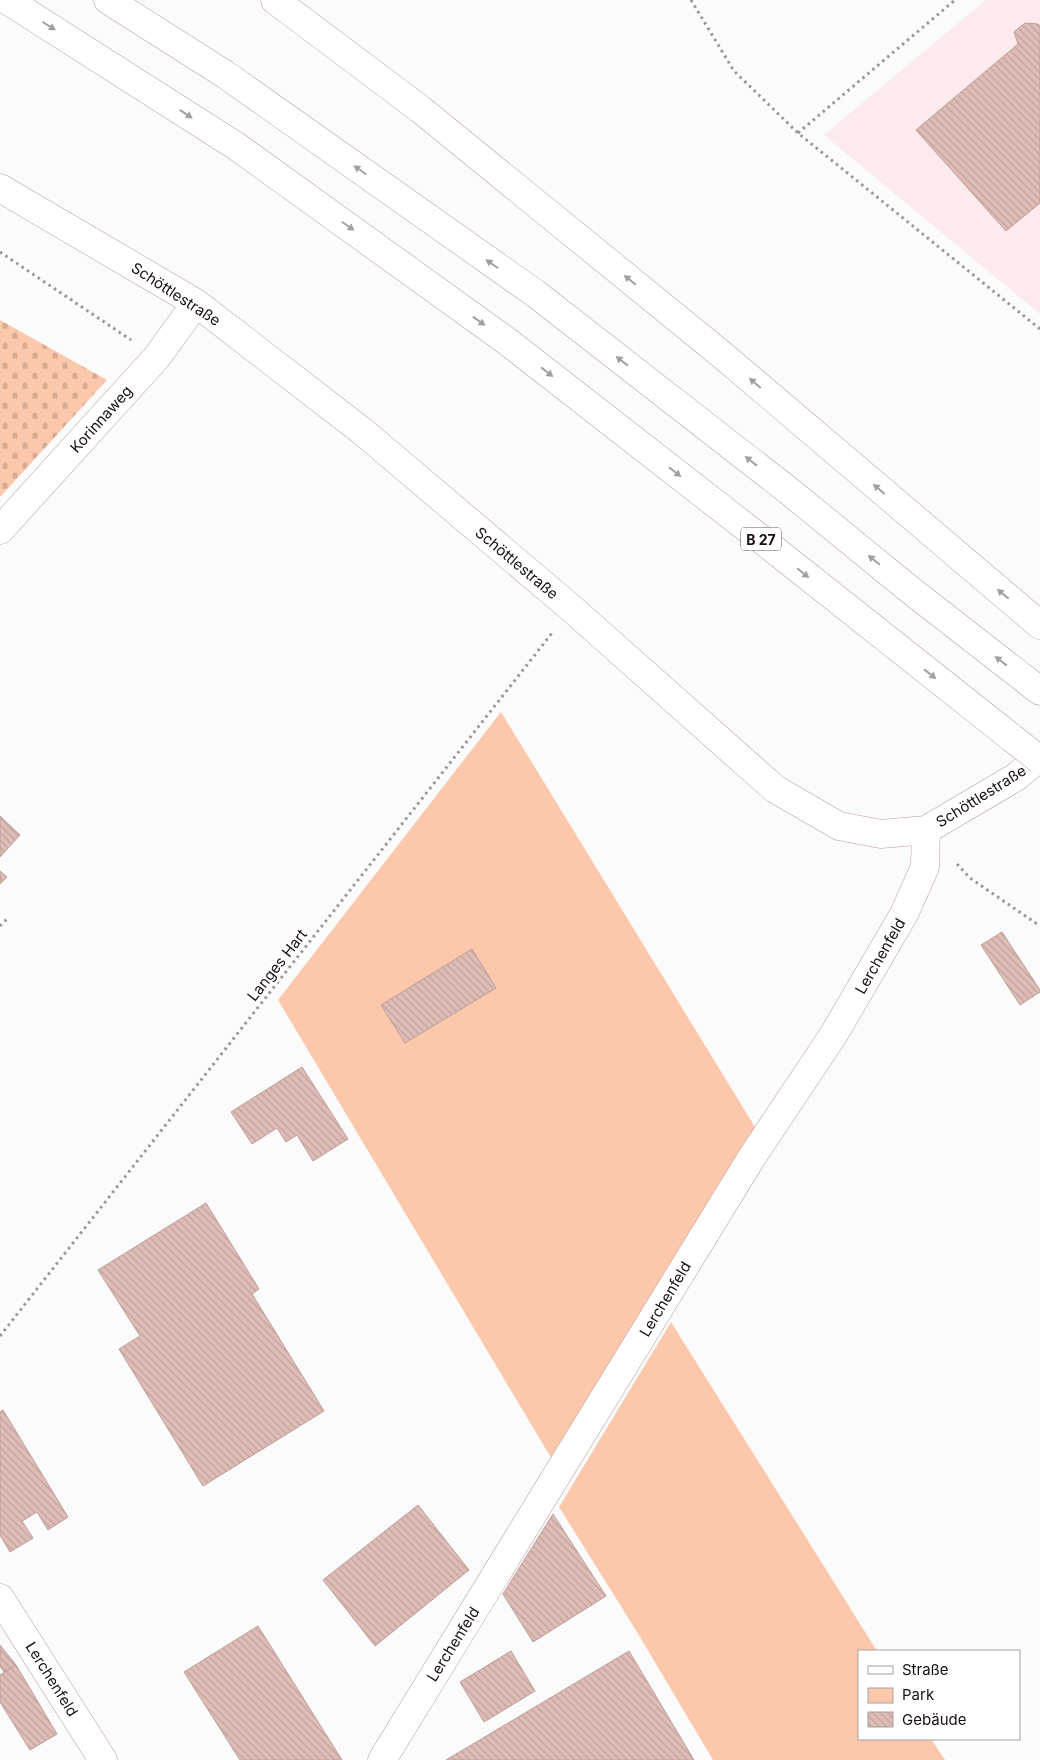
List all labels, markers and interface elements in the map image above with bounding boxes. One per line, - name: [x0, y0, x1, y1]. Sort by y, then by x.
- one-way arrow: [42, 21, 55, 31]
- one-way arrow: [179, 109, 192, 118]
- one-way arrow: [353, 165, 367, 175]
- one-way arrow: [341, 220, 354, 231]
- street label: Schöttlestraße: [128, 258, 224, 330]
- one-way arrow: [485, 259, 499, 269]
- one-way arrow: [624, 274, 637, 285]
- one-way arrow: [473, 316, 486, 326]
- one-way arrow: [616, 356, 629, 367]
- one-way arrow: [540, 367, 553, 378]
- one-way arrow: [750, 377, 762, 389]
- street label: Korinnaweg: [66, 381, 136, 457]
- one-way arrow: [745, 455, 758, 466]
- one-way arrow: [668, 467, 682, 477]
- one-way arrow: [873, 483, 885, 495]
- street label: Schöttlestraße: [472, 523, 562, 603]
- road number: B 27: [741, 528, 781, 550]
- one-way arrow: [868, 555, 881, 566]
- one-way arrow: [796, 567, 809, 578]
- one-way arrow: [997, 588, 1009, 600]
- one-way arrow: [995, 655, 1008, 666]
- one-way arrow: [923, 668, 936, 679]
- street label: Schöttlestraße: [932, 761, 1030, 831]
- street label: Lerchenfeld: [851, 915, 909, 997]
- street label: Langes Hart: [243, 925, 311, 1005]
- street label: Lerchenfeld: [635, 1258, 695, 1340]
- street label: Lerchenfeld: [423, 1603, 483, 1685]
- street label: Lerchenfeld: [22, 1638, 82, 1720]
- legend: [858, 1650, 1020, 1740]
- text: Straße: [902, 1660, 949, 1679]
- text: Park: [902, 1685, 935, 1704]
- text: Gebäude: [902, 1710, 967, 1729]

